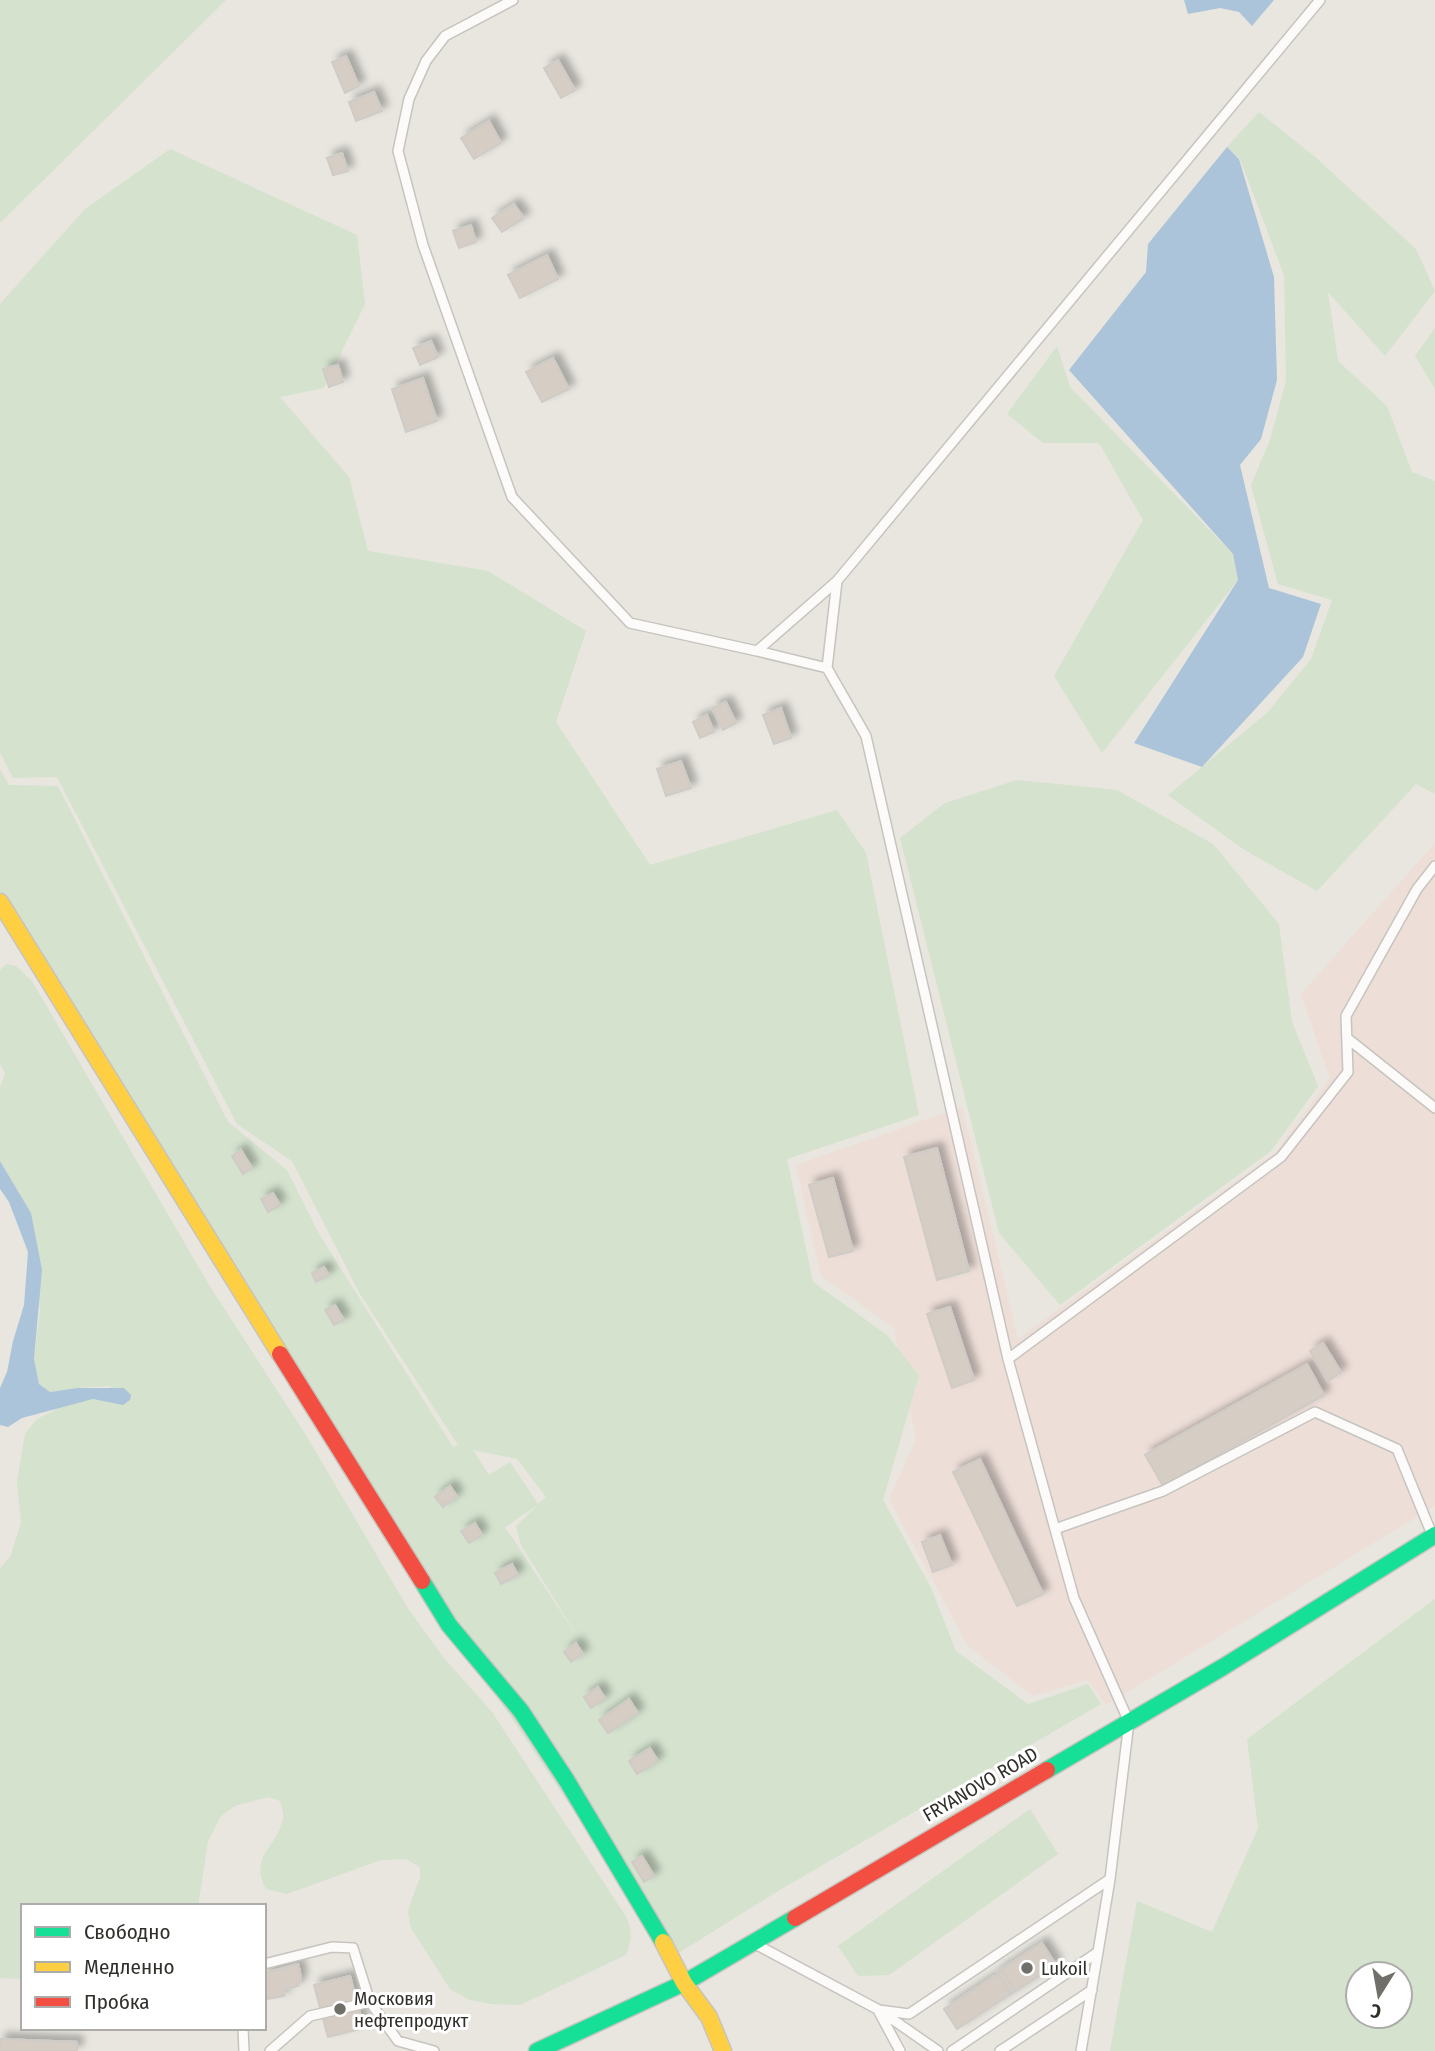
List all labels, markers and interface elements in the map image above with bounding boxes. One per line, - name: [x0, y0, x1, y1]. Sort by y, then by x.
- street label: FRYANOVO ROAD: [919, 1742, 1042, 1827]
- legend: [21, 1904, 266, 2030]
- text: Свободно: [84, 1919, 170, 1945]
- text: Медленно: [84, 1954, 174, 1980]
- place label: Lukoil: [1041, 1957, 1088, 1980]
- marker: Lukoil: [1019, 1960, 1035, 1976]
- north arrow: [1344, 1960, 1414, 2030]
- place label: Московия нефтепродукт: [354, 1987, 469, 2032]
- text: Пробка: [84, 1989, 150, 2015]
- text: С: [1369, 1999, 1383, 2023]
- marker: Московия нефтепродукт: [332, 2001, 348, 2017]

